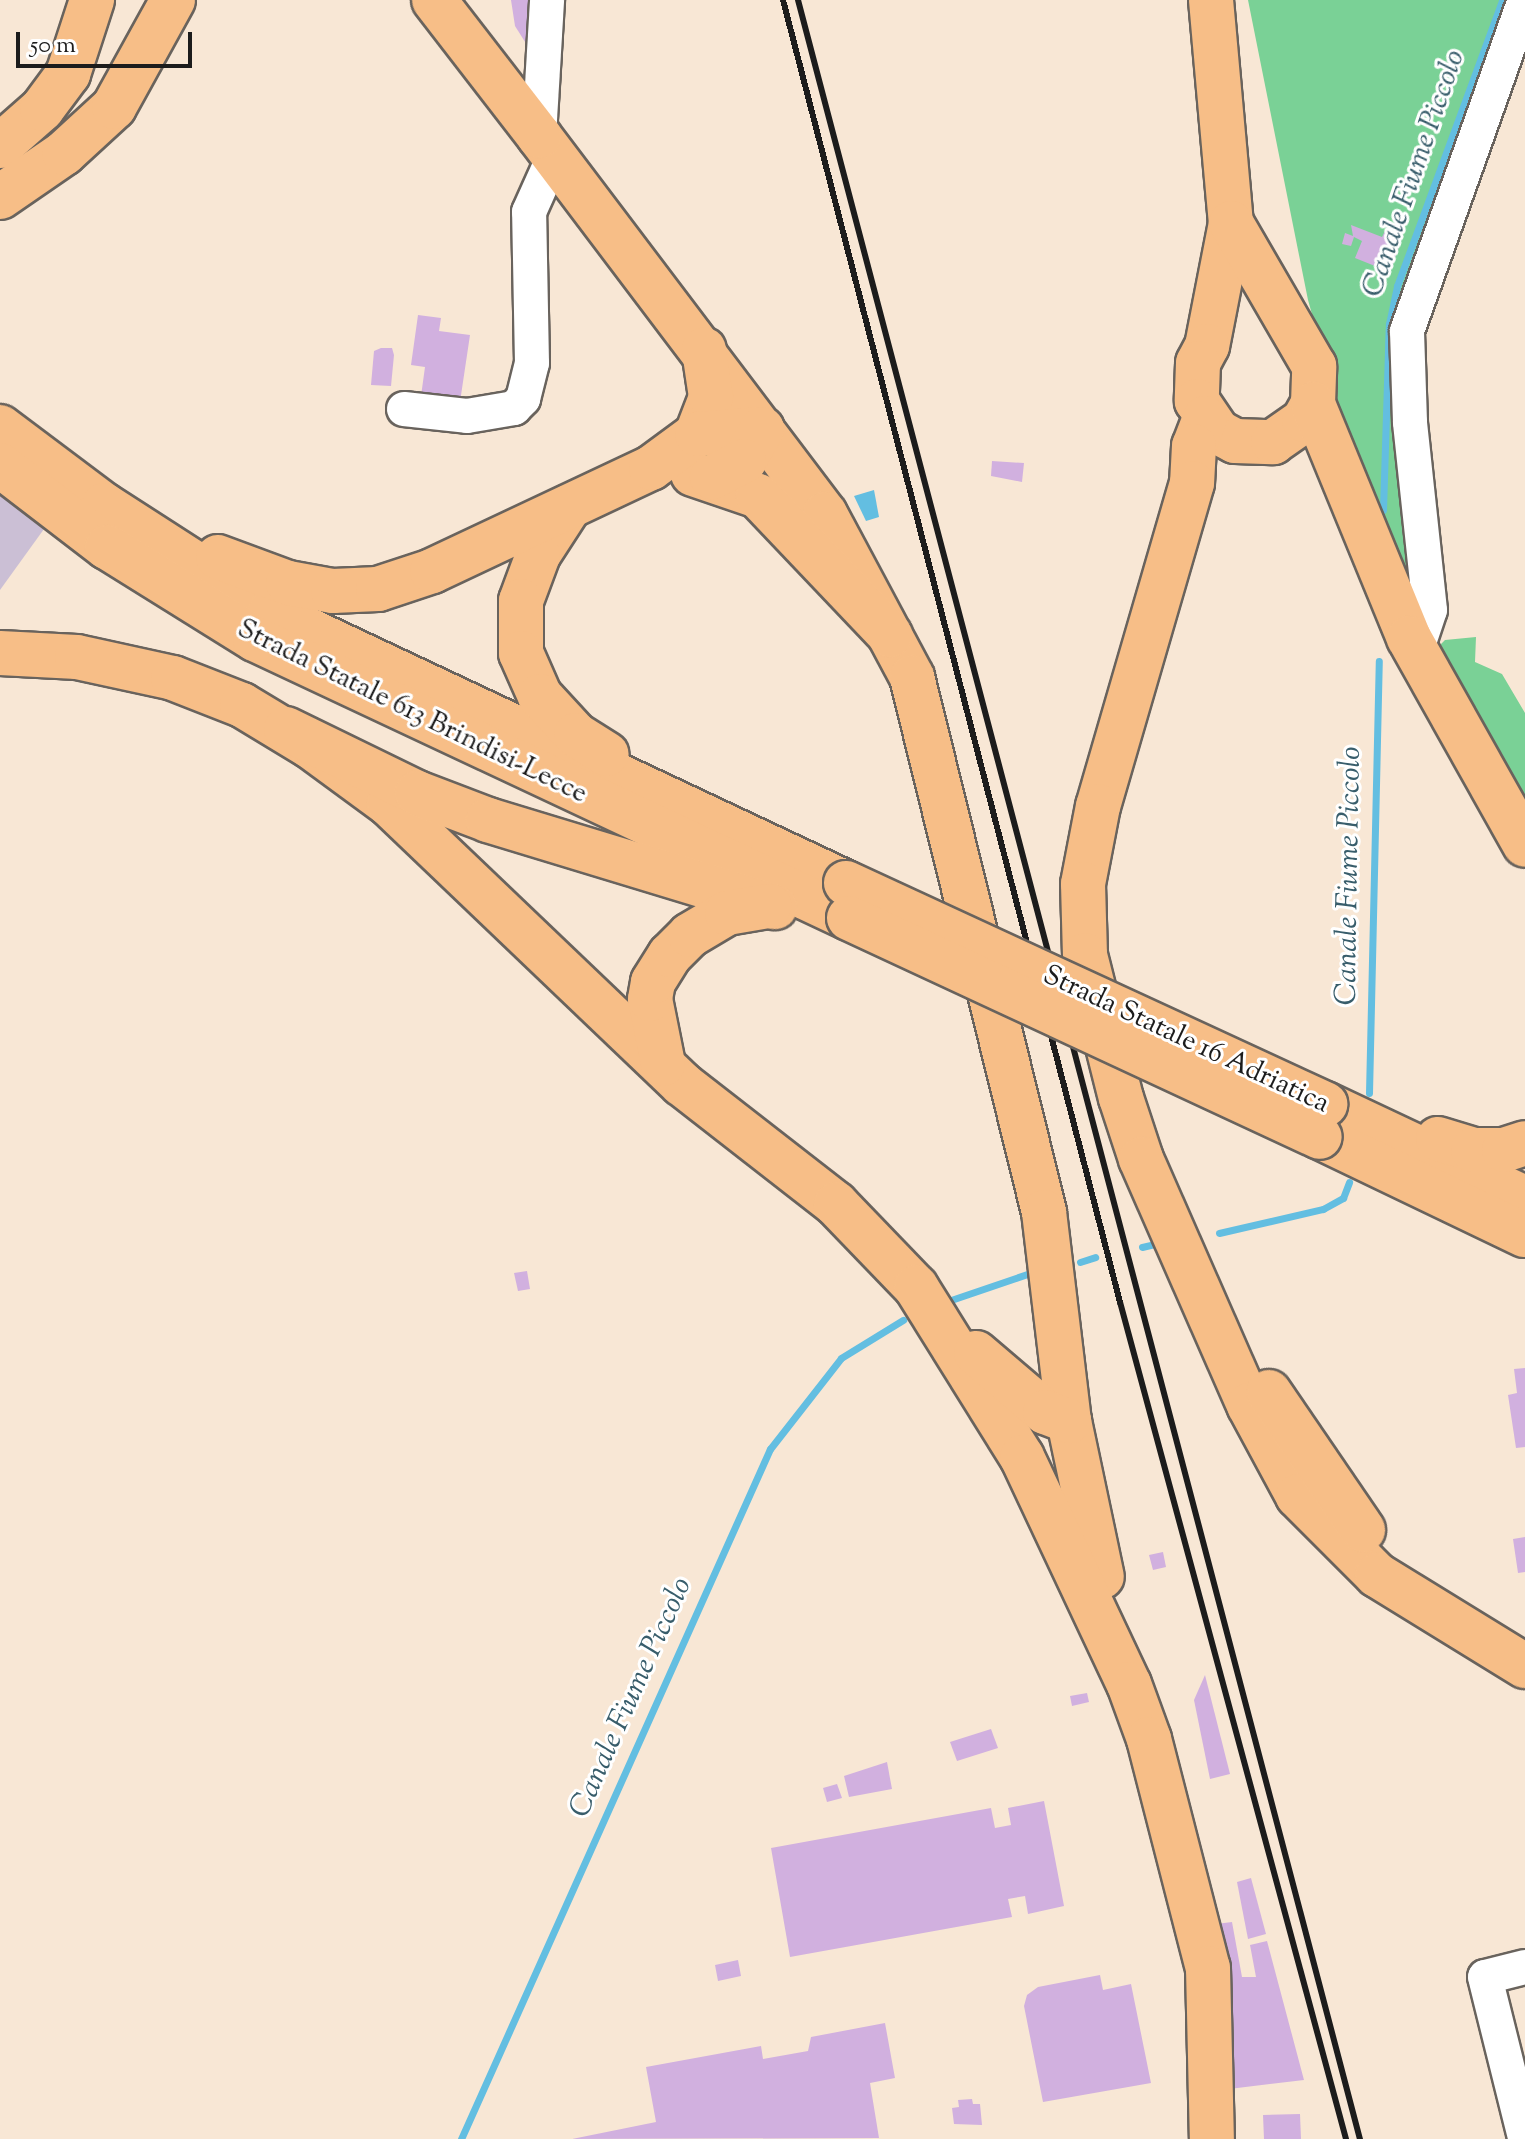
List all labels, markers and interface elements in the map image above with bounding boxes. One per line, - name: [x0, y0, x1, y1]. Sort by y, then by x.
- scale bar: [20, 16, 196, 66]
- text: 50 m: [30, 29, 76, 63]
- water label: Canale Fiume Piccolo: [1356, 46, 1474, 302]
- street label: Strada Statale 613 Brindisi-Lecce: [232, 612, 592, 812]
- water label: Canale Fiume Piccolo: [1330, 746, 1370, 1006]
- street label: Strada Statale 16 Adriatica: [1037, 959, 1335, 1121]
- water label: Canale Fiume Piccolo: [563, 1572, 701, 1824]

